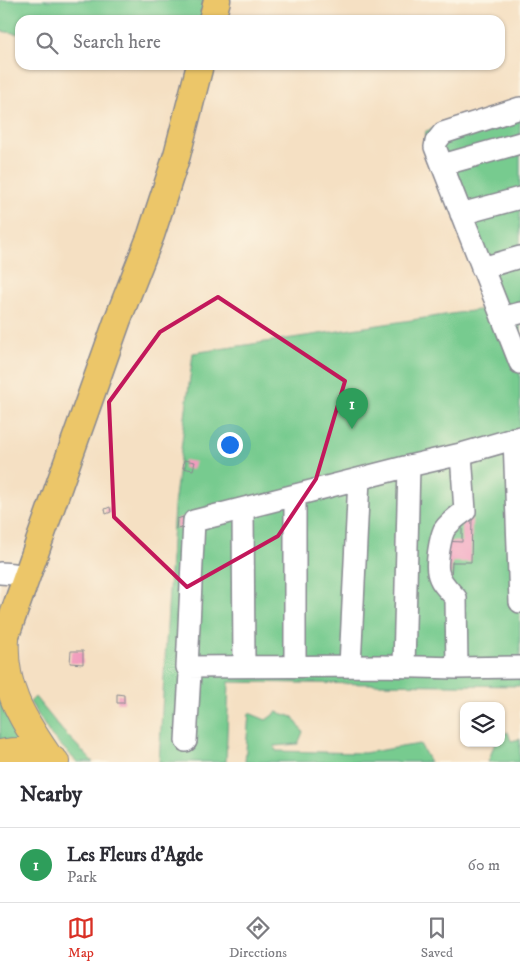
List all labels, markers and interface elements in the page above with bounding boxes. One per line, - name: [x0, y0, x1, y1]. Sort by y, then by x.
- search box: [15, 15, 505, 70]
- icon: search: [33, 29, 61, 57]
- text: Search here: [73, 31, 161, 54]
- pin: 1: [336, 388, 368, 429]
- your location: [217, 432, 243, 458]
- map controls: [460, 702, 505, 747]
- button: layers: [460, 702, 505, 747]
- text: Nearby: [20, 782, 82, 808]
- text: Les Fleurs d'Agde: [67, 844, 203, 867]
- text: 1: [33, 855, 39, 875]
- text: 60 m: [468, 855, 500, 875]
- text: Park: [67, 867, 97, 887]
- tab: Map: [67, 914, 95, 962]
- tab: Directions: [229, 914, 287, 962]
- tab: Saved: [421, 914, 453, 962]

